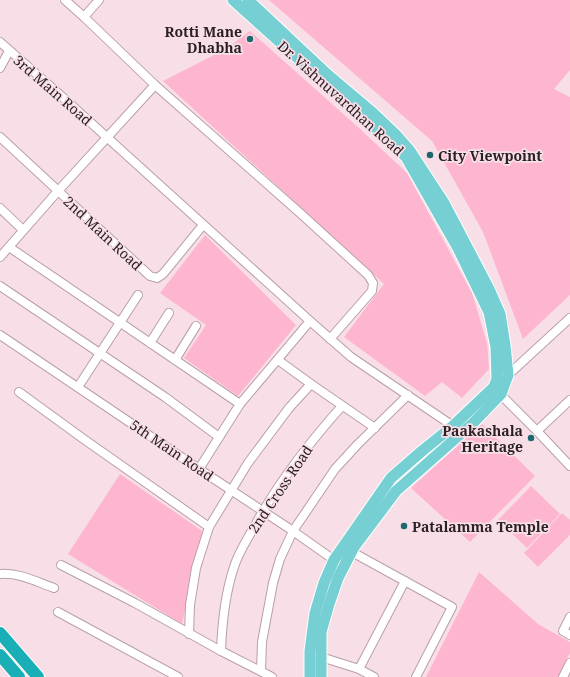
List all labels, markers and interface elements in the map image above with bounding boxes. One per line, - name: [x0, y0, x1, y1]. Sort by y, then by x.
- place label: Rotti Mane Dhabha: [164, 22, 242, 57]
- marker: Rotti Mane Dhabha: [245, 34, 255, 44]
- street label: Dr. Vishnuvardhan Road: [274, 36, 408, 160]
- street label: 3rd Main Road: [10, 50, 97, 130]
- place label: City Viewpoint: [438, 146, 542, 165]
- marker: City Viewpoint: [425, 150, 435, 160]
- street label: 2nd Main Road: [60, 192, 147, 275]
- street label: 5th Main Road: [126, 415, 218, 485]
- place label: Paakashala Heritage: [442, 421, 523, 456]
- marker: Paakashala Heritage: [526, 433, 536, 443]
- street label: 2nd Cross Road: [244, 441, 317, 537]
- place label: Patalamma Temple: [412, 517, 549, 536]
- marker: Patalamma Temple: [399, 521, 409, 531]

